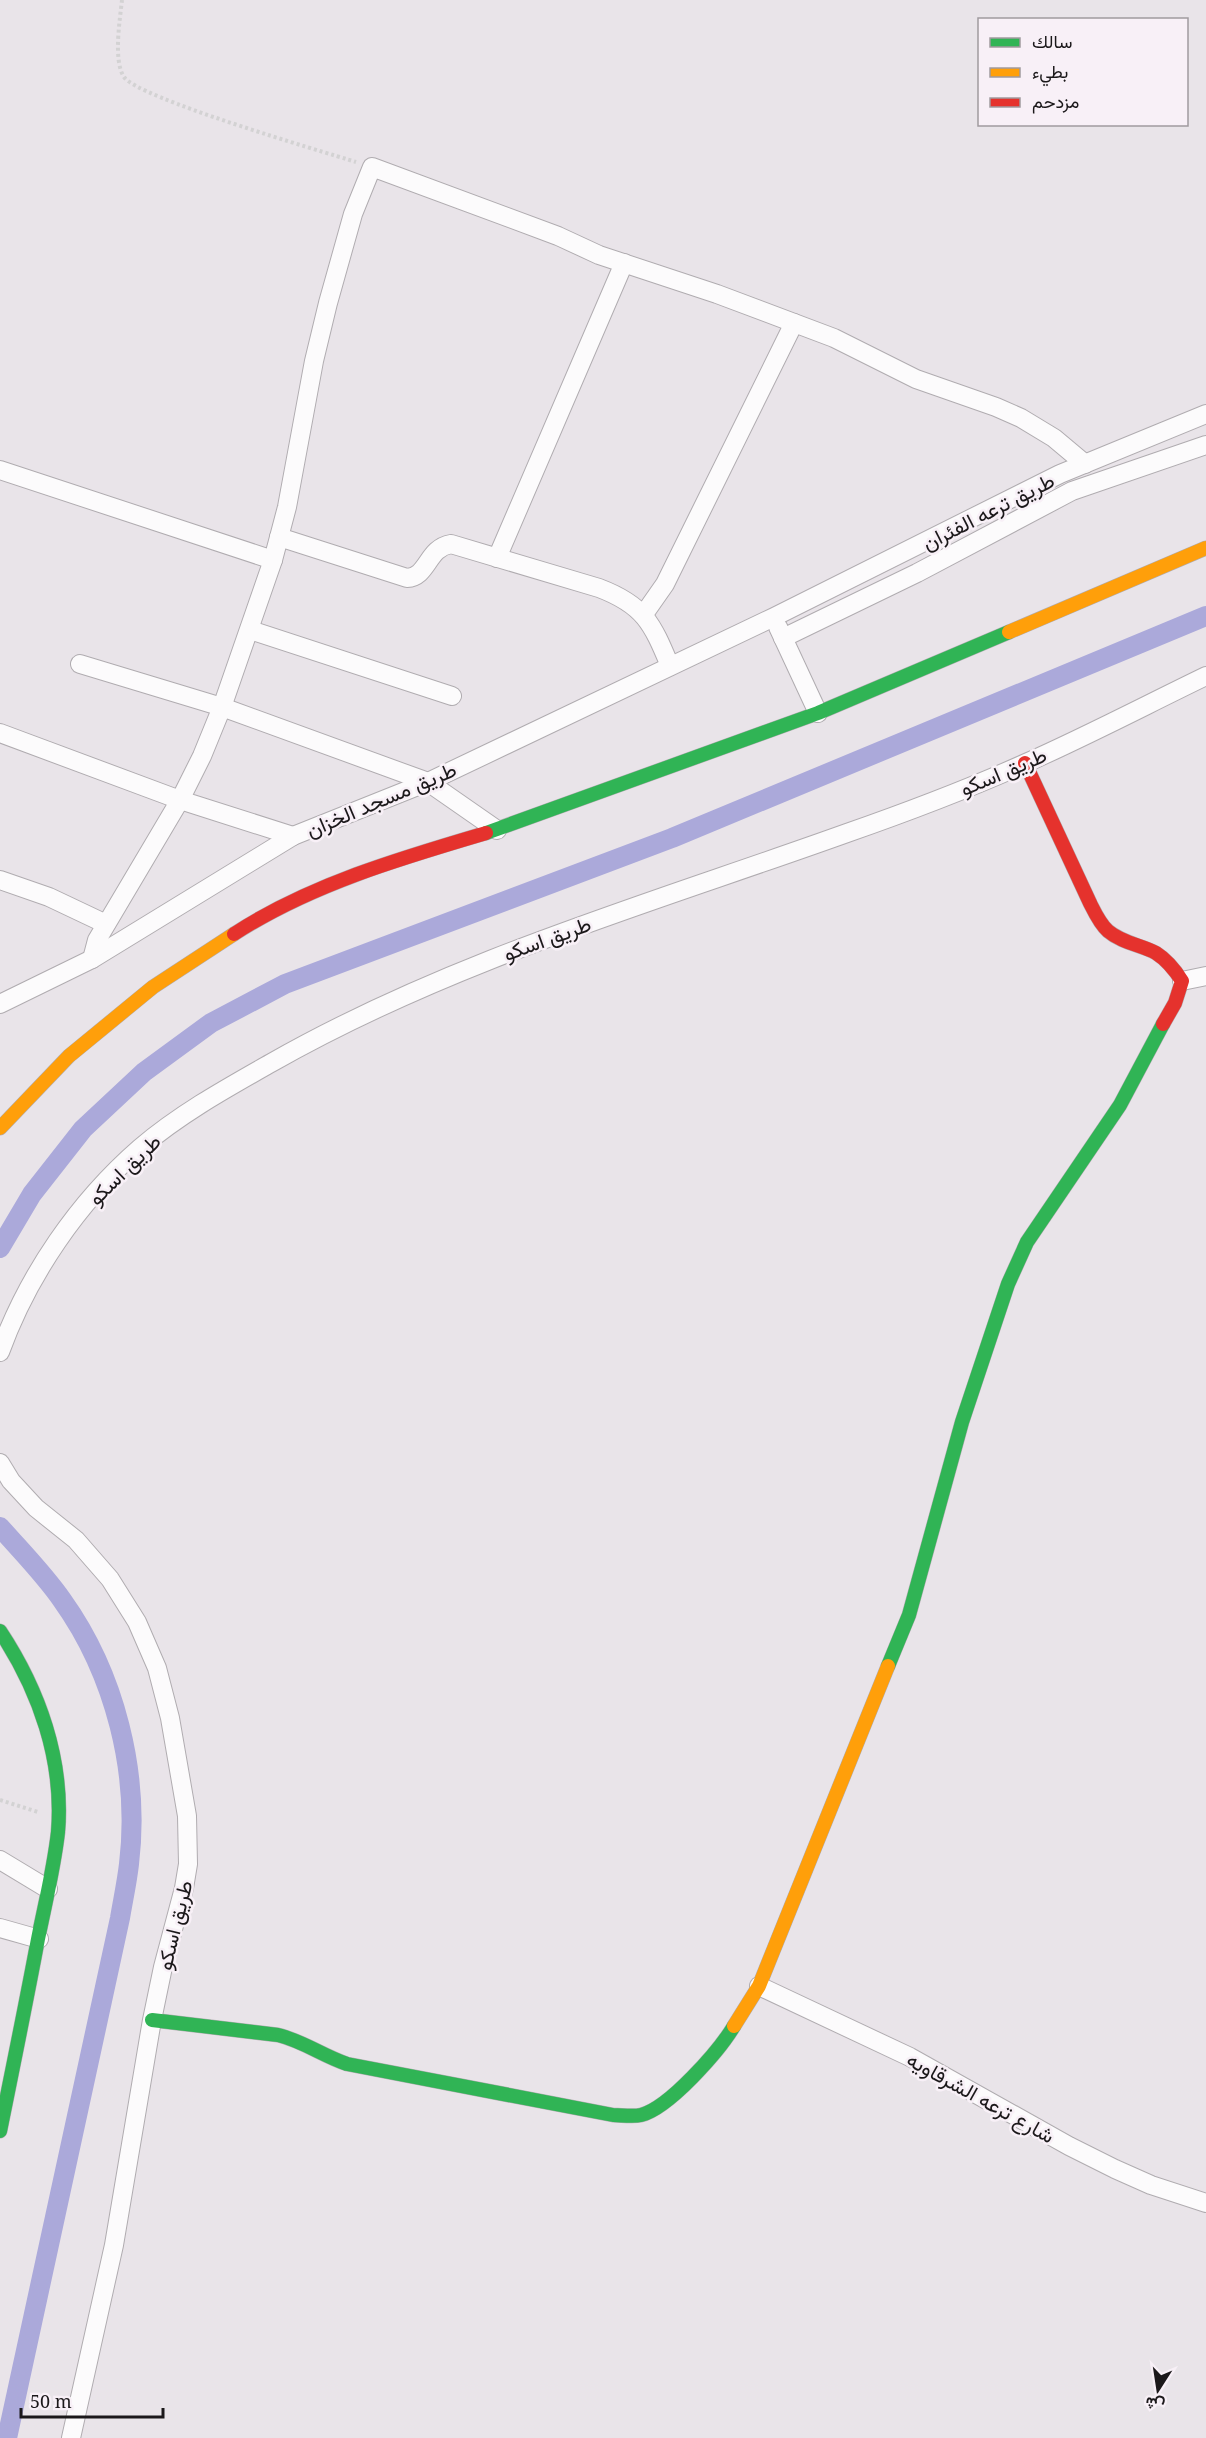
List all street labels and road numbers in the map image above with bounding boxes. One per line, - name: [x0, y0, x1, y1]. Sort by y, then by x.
- street label: طريق ترعه الفئران: [917, 466, 1059, 556]
- street label: طريق اسكو: [955, 740, 1051, 802]
- street label: طريق مسجد الخزان: [302, 755, 460, 843]
- street label: طريق اسكو: [499, 909, 595, 967]
- street label: طريق اسكو: [81, 1127, 167, 1211]
- street label: طريق اسكو: [149, 1877, 199, 1973]
- street label: شارع ترعه الشرقاويه: [902, 2045, 1060, 2150]

